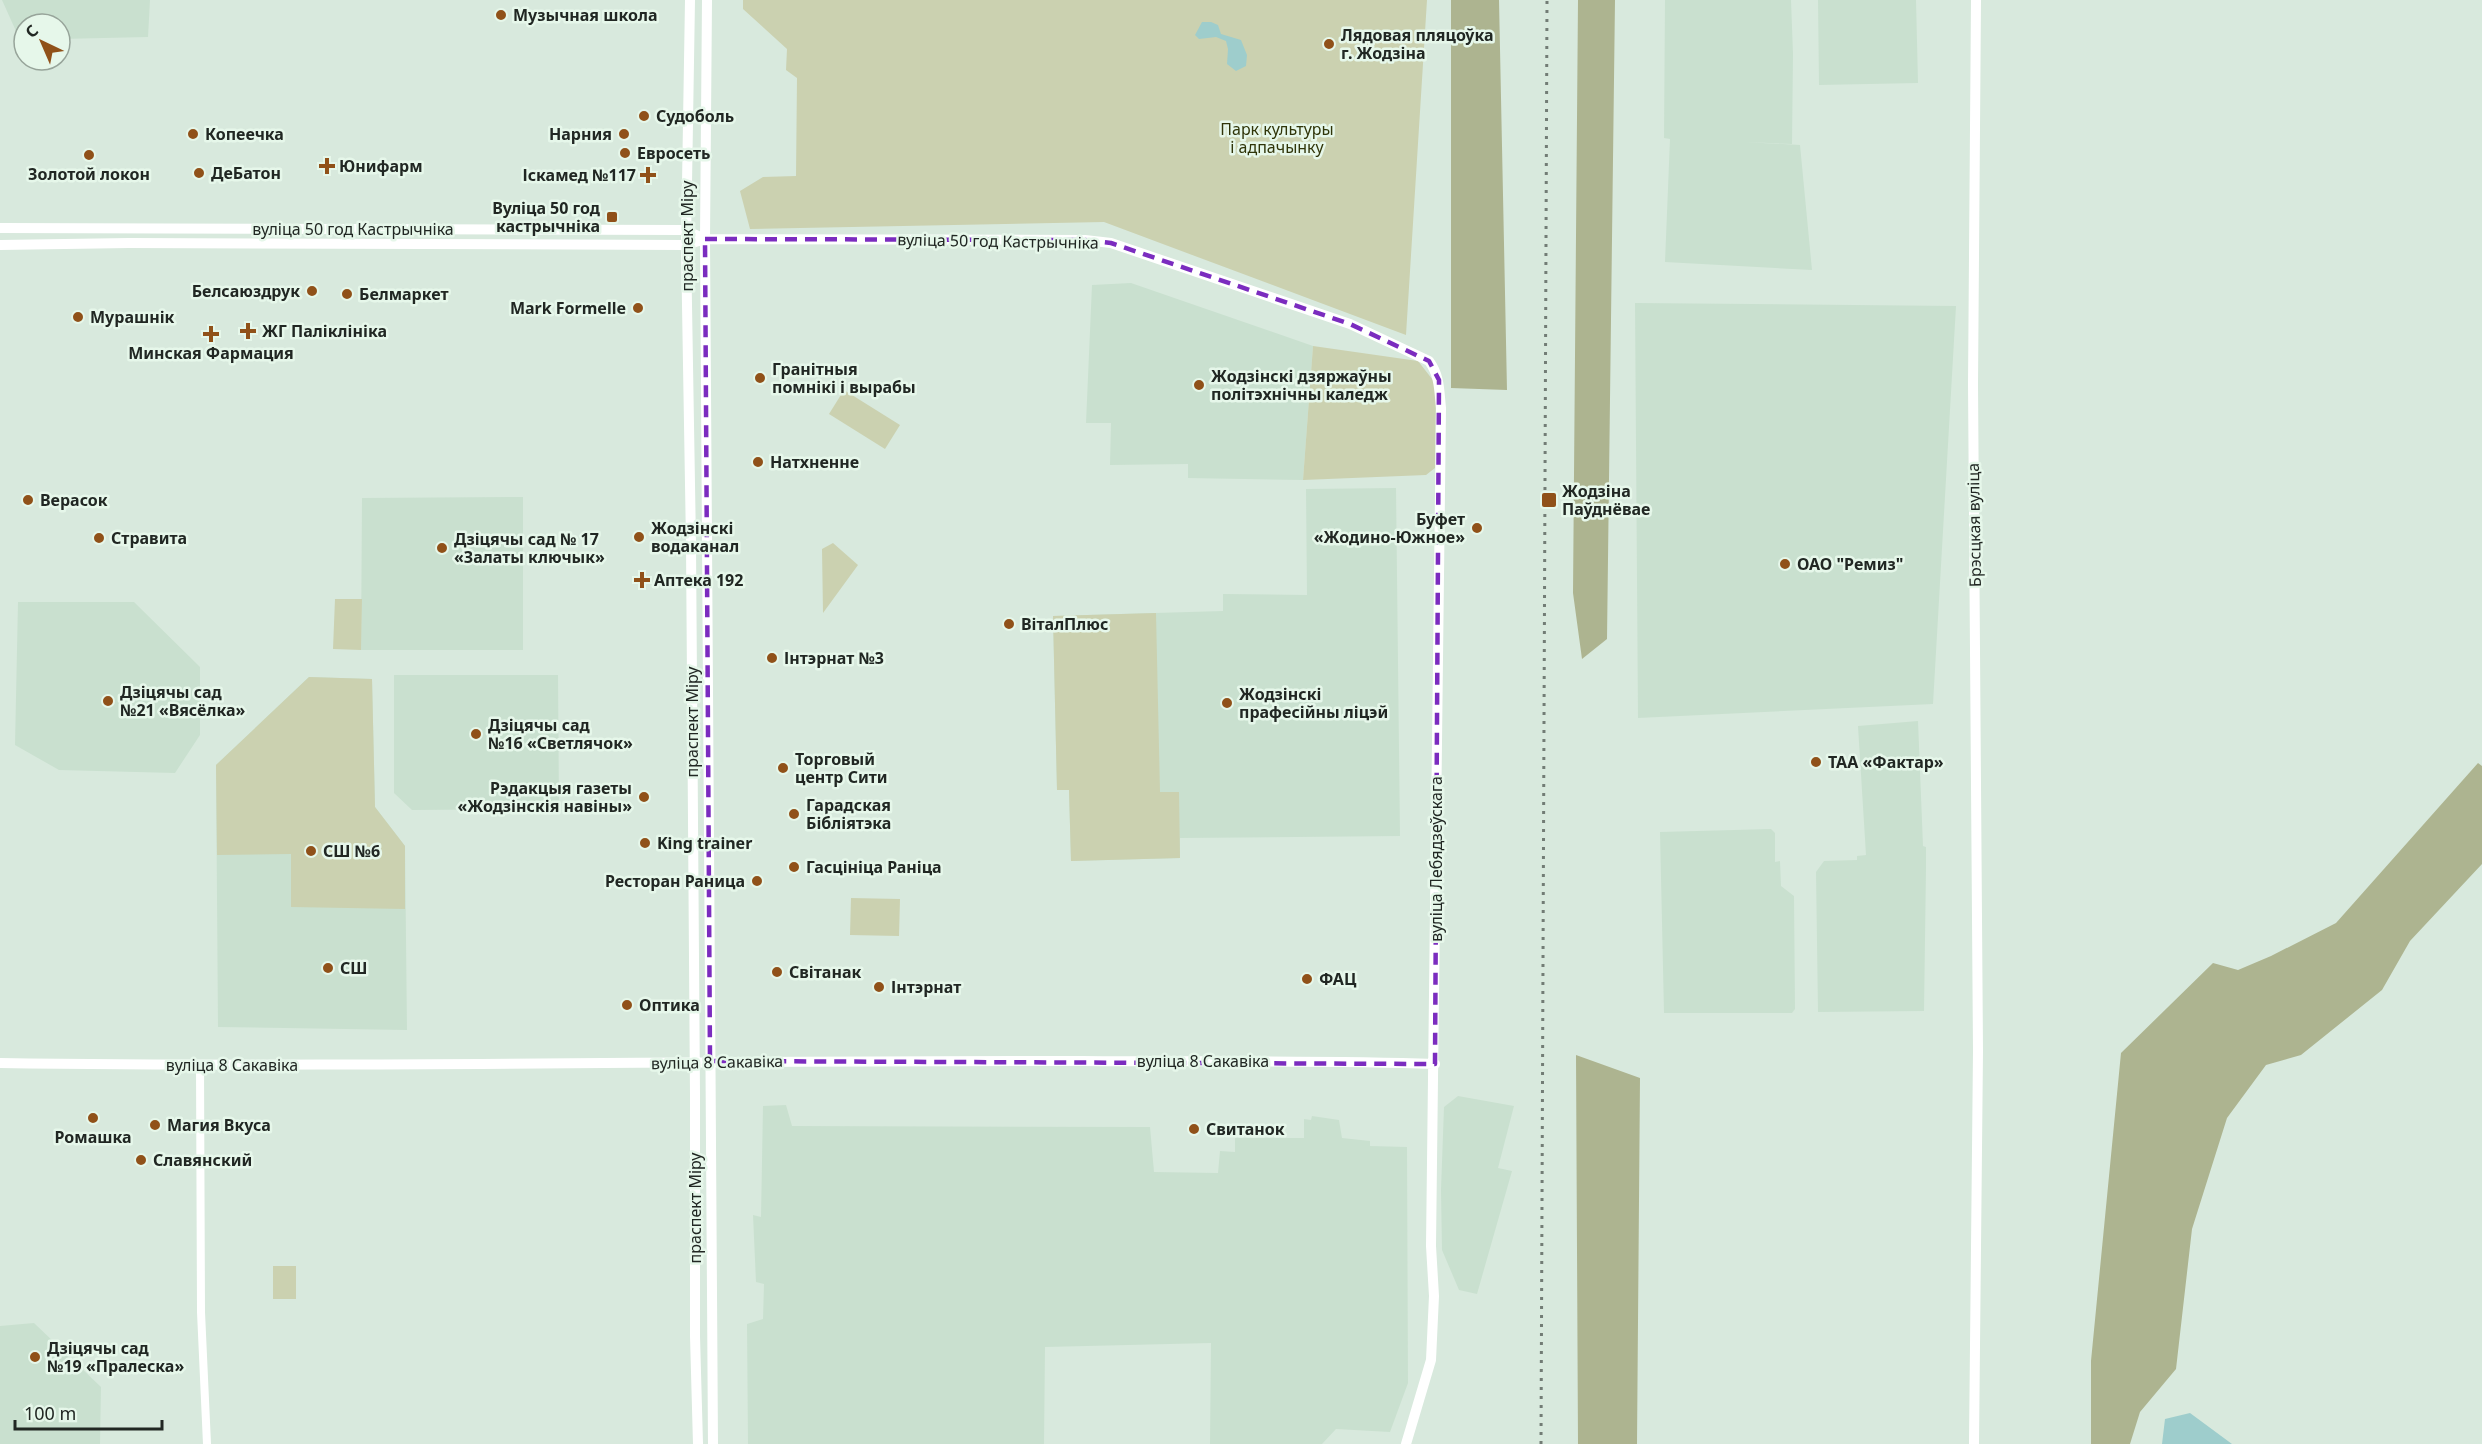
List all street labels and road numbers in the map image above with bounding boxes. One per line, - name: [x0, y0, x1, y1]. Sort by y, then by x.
- street label: праспект Міру: [676, 180, 698, 291]
- street label: вуліца 50 год Кастрычніка: [252, 218, 454, 240]
- street label: вуліца 50 год Кастрычніка: [897, 228, 1099, 254]
- street label: Брэсцкая вуліца: [1962, 463, 1986, 587]
- street label: праспект Міру: [681, 666, 703, 777]
- street label: вуліца Лебядзеўскага: [1425, 776, 1447, 942]
- street label: вуліца 8 Сакавіка: [651, 1050, 783, 1074]
- street label: вуліца 8 Сакавіка: [1137, 1050, 1269, 1072]
- street label: вуліца 8 Сакавіка: [166, 1054, 298, 1076]
- street label: праспект Міру: [684, 1152, 706, 1263]

